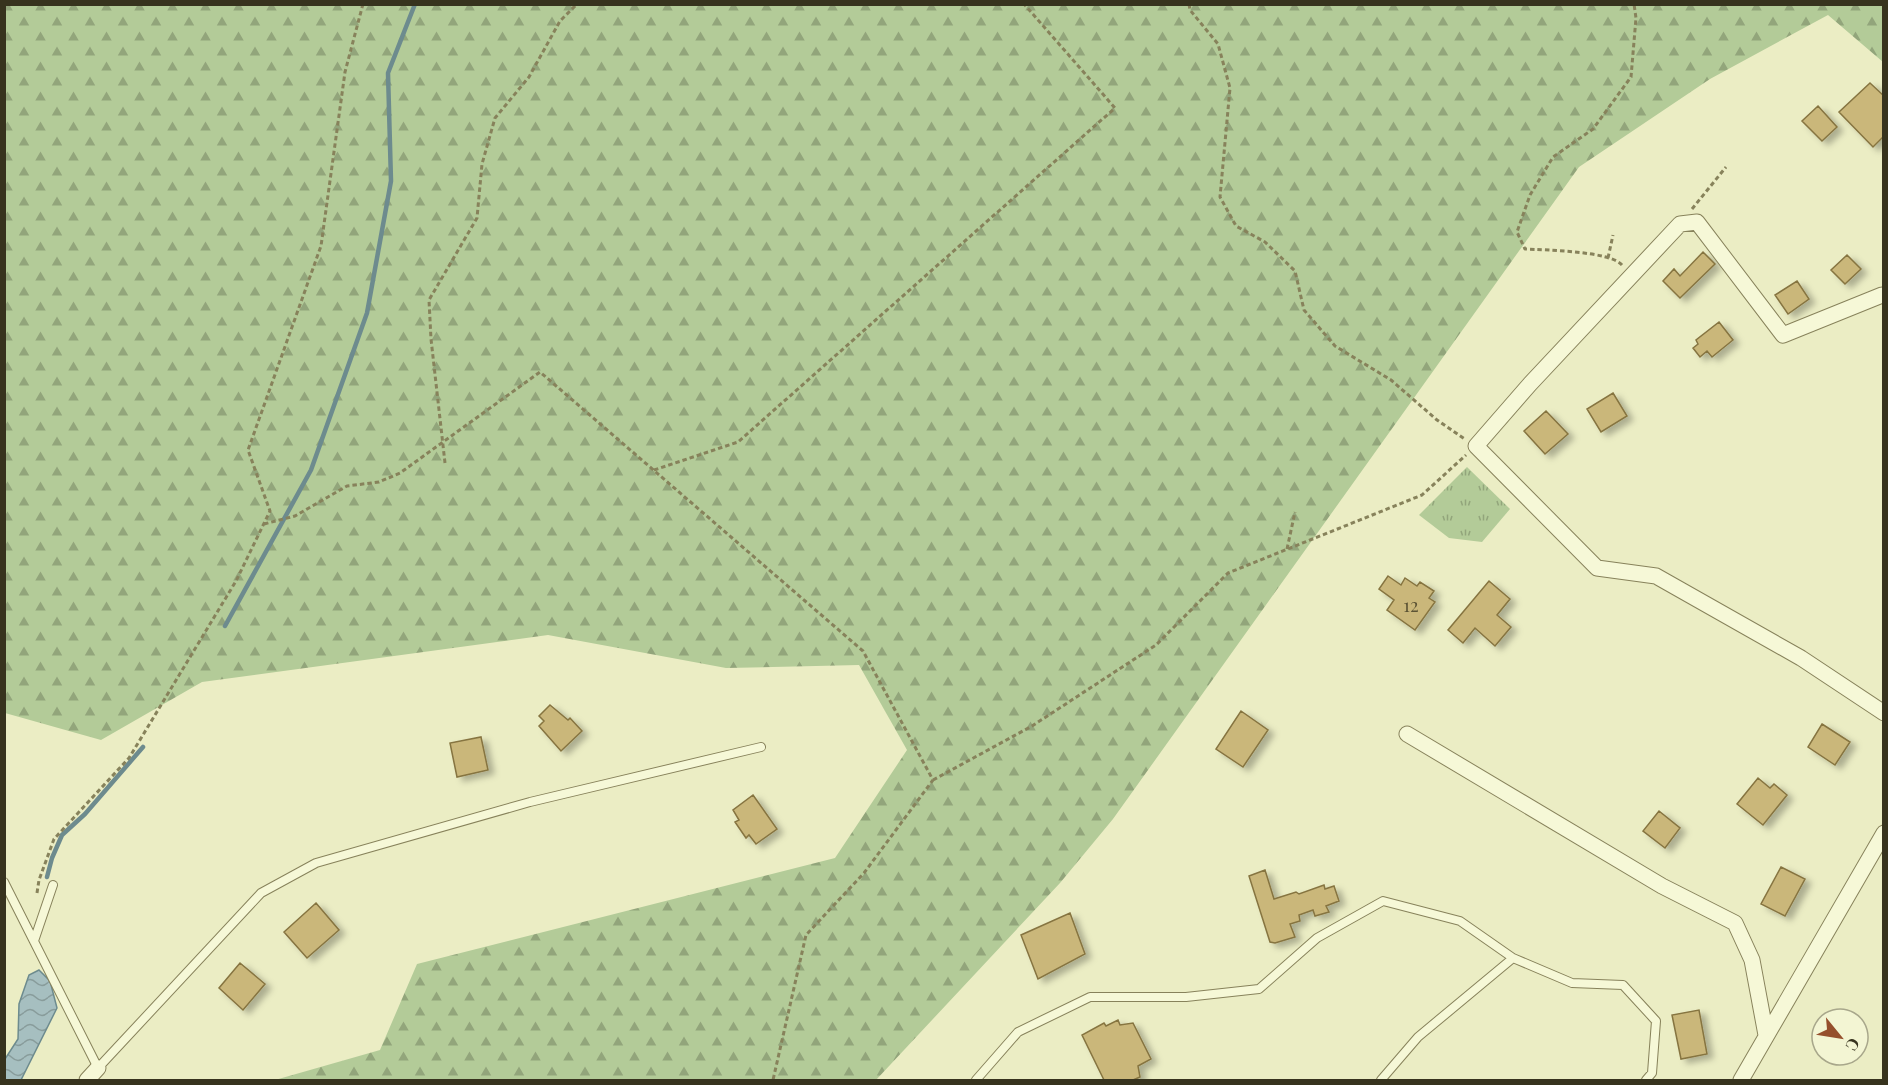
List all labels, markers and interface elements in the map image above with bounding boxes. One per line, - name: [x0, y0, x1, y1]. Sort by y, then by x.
- house number: 12: [1403, 593, 1419, 617]
- north arrow: [1810, 1007, 1870, 1067]
- text: С: [1842, 1035, 1865, 1055]

